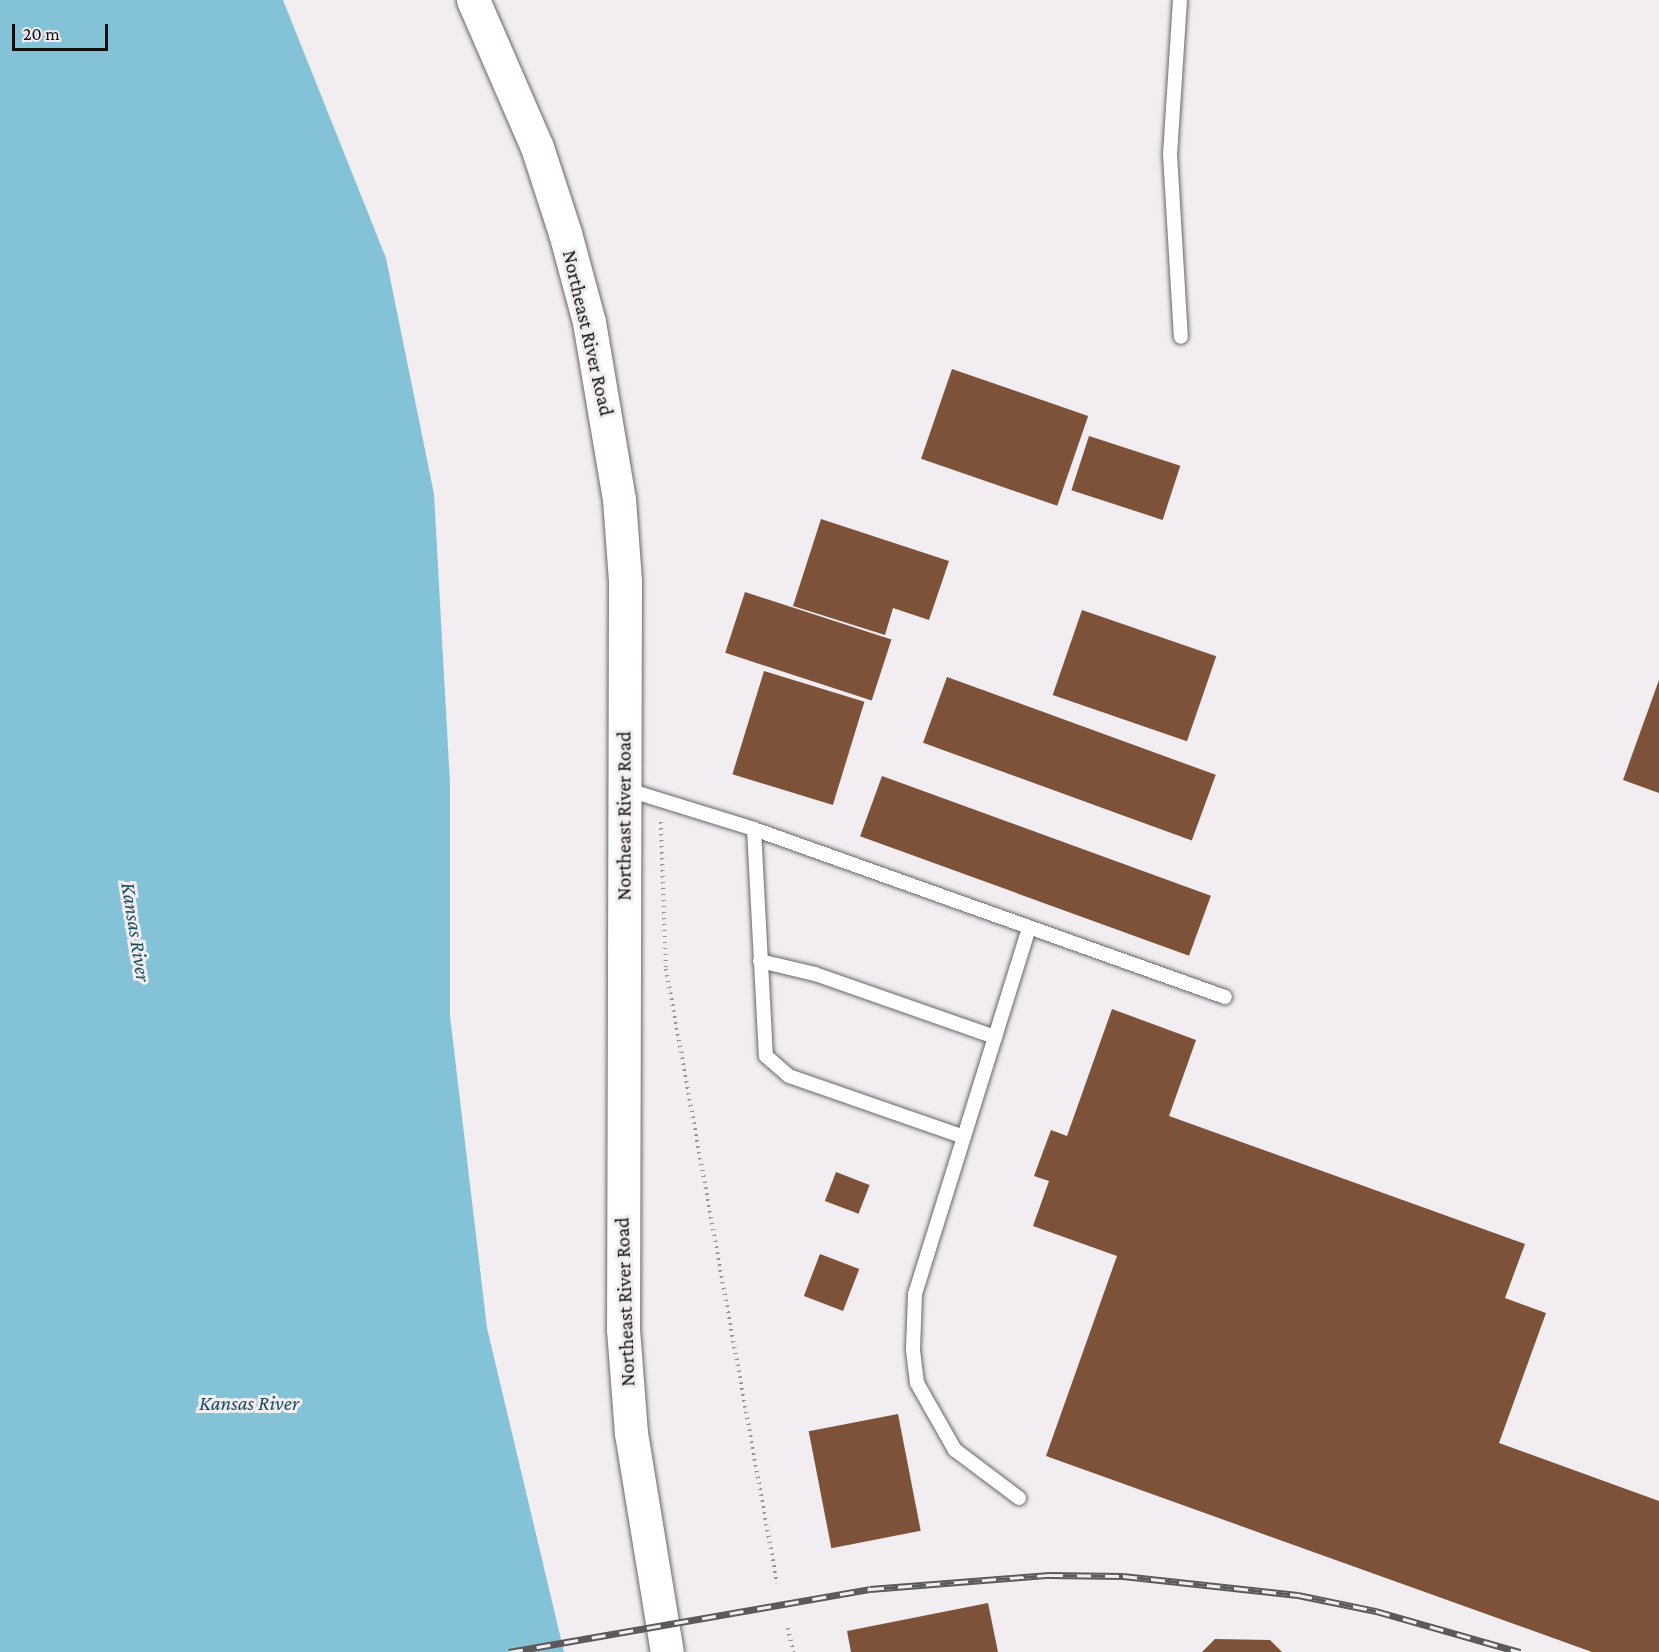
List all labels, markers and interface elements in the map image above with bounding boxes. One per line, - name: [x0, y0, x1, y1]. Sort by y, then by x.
- scale bar: [15, 12, 111, 50]
- text: 20 m: [23, 24, 60, 44]
- street label: Northeast River Road: [557, 248, 619, 418]
- street label: Northeast River Road: [612, 731, 636, 901]
- water label: Kansas River: [116, 881, 156, 983]
- street label: Northeast River Road: [610, 1217, 640, 1387]
- water label: Kansas River: [199, 1390, 299, 1416]

